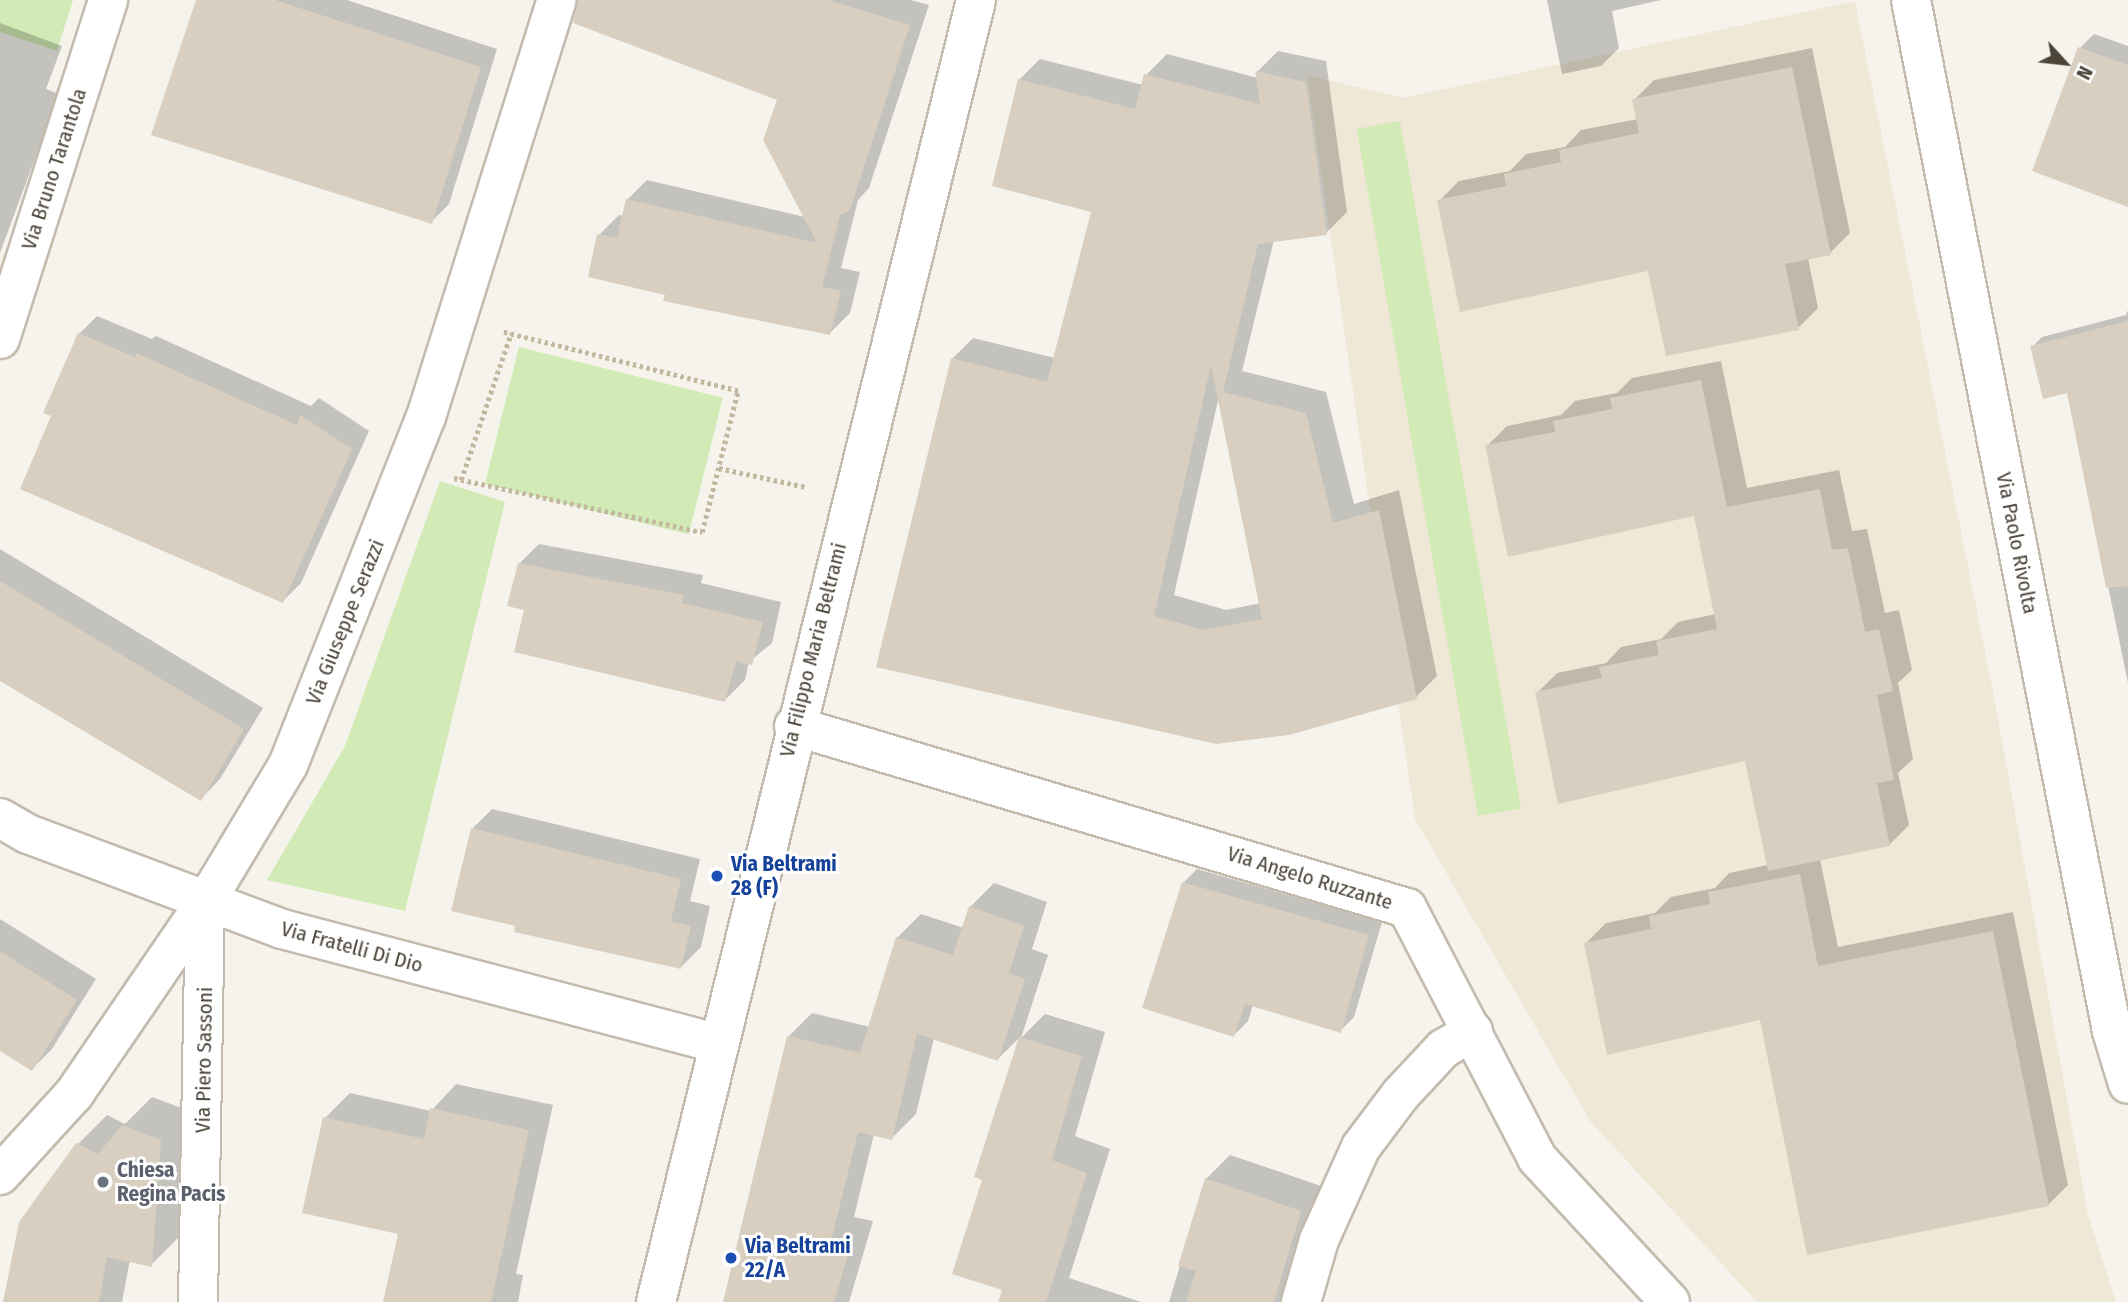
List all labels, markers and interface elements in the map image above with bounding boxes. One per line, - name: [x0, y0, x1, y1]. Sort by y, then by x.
- north arrow: [2030, 28, 2100, 98]
- text: N: [2071, 62, 2097, 83]
- street label: Via Bruno Tarantola: [16, 85, 92, 253]
- street label: Via Paolo Rivolta: [1991, 470, 2043, 616]
- street label: Via Giuseppe Serazzi: [300, 536, 390, 708]
- street label: Via Filippo Maria Beltrami: [774, 540, 852, 760]
- street label: Via Angelo Ruzzante: [1224, 841, 1396, 915]
- place label: Via Beltrami 28 (F): [731, 851, 837, 901]
- marker: Via Beltrami 28 (F): [709, 868, 725, 884]
- street label: Via Fratelli Di Dio: [278, 916, 426, 978]
- street label: Via Piero Sassoni: [190, 987, 218, 1133]
- place label: Chiesa Regina Pacis: [117, 1157, 225, 1207]
- marker: Chiesa Regina Pacis: [95, 1174, 111, 1190]
- place label: Via Beltrami 22/A: [745, 1233, 851, 1283]
- marker: Via Beltrami 22/A: [723, 1250, 739, 1266]

